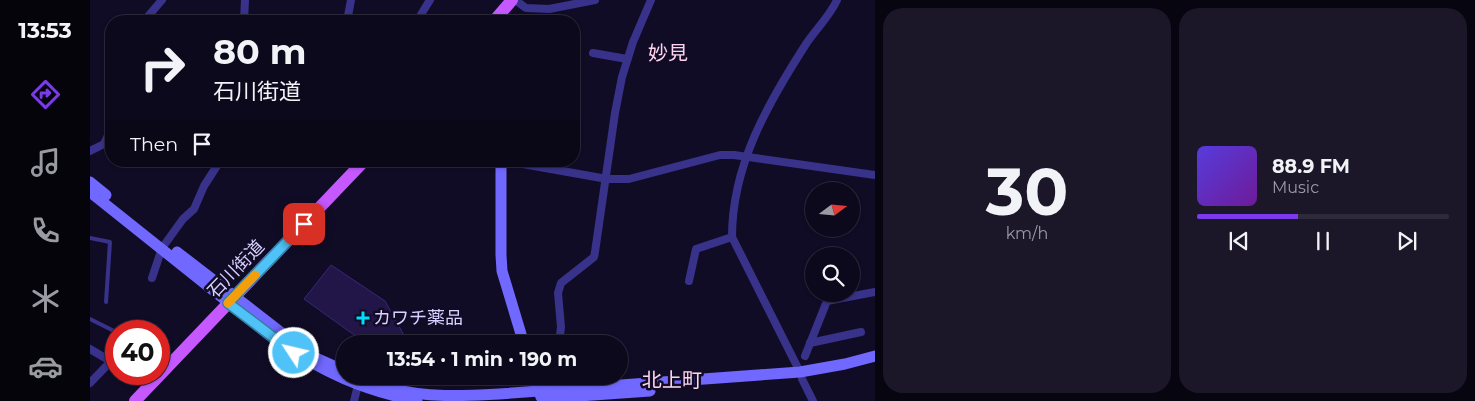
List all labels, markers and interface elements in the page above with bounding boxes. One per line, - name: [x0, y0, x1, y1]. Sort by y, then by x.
- text: 13:53: [18, 17, 72, 44]
- text: 80 m: [213, 30, 307, 73]
- icon: right: [130, 35, 195, 100]
- district label: 妙見: [648, 41, 688, 65]
- icon: directions: [28, 77, 63, 112]
- text: 石川街道: [213, 78, 301, 105]
- icon: arrive: [188, 130, 216, 158]
- text: Then: [130, 133, 178, 156]
- icon: music: [28, 145, 63, 180]
- text: 30: [986, 152, 1068, 231]
- text: 88.9 FM: [1272, 155, 1350, 178]
- text: Music: [1272, 178, 1319, 197]
- north arrow: [805, 182, 860, 238]
- map controls: [805, 182, 860, 302]
- pin: [283, 203, 325, 245]
- icon: arrive: [290, 210, 318, 238]
- icon: phone: [28, 213, 63, 248]
- text: km/h: [1006, 224, 1048, 243]
- icon: previous: [1225, 227, 1253, 255]
- icon: pause: [1309, 227, 1337, 255]
- icon: next: [1393, 227, 1421, 255]
- street label: 石川街道: [203, 235, 269, 303]
- button: search: [805, 247, 860, 302]
- icon: climate: [28, 281, 63, 316]
- place label: カワチ薬品: [373, 307, 463, 329]
- marker: カワチ薬品: [357, 312, 369, 324]
- speed limit sign: 40: [105, 320, 170, 385]
- position arrow: [267, 326, 319, 378]
- text: 13:54 · 1 min · 190 m: [387, 348, 577, 371]
- icon: car: [28, 349, 63, 384]
- district label: 北上町: [642, 368, 702, 392]

